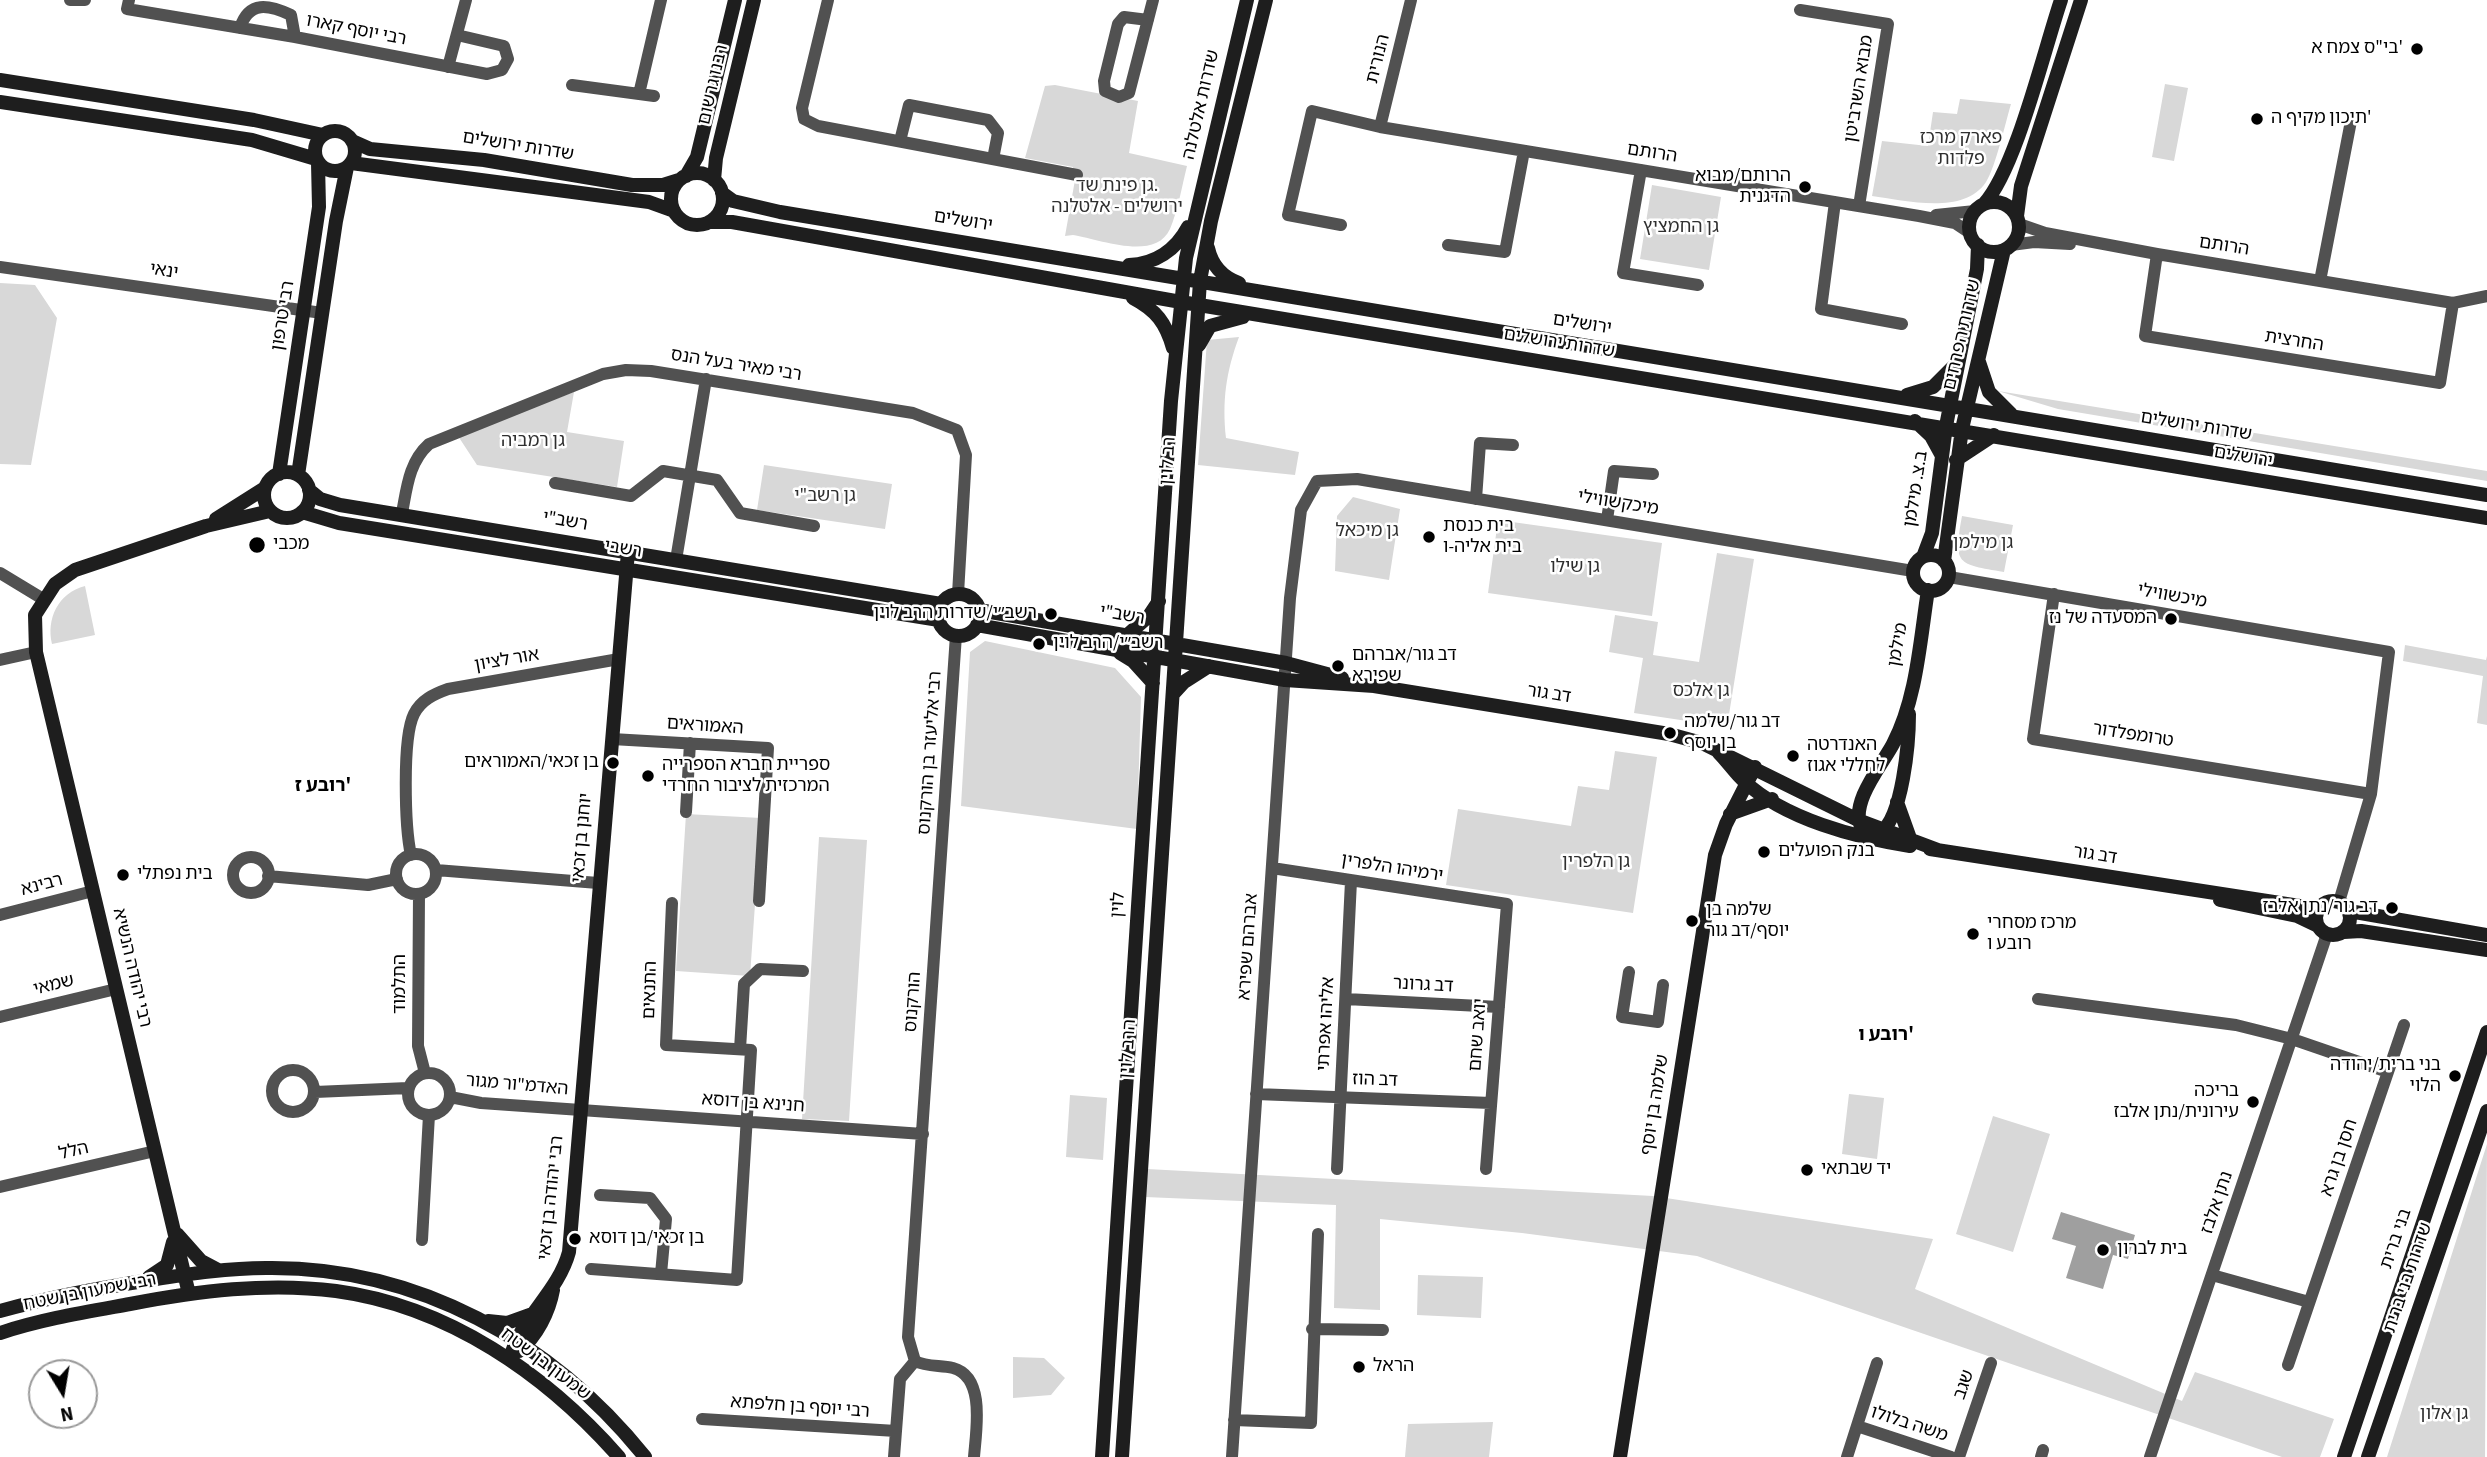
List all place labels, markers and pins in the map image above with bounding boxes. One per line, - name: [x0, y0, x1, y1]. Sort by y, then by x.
- place label: בי"ס צמח א': [2311, 38, 2403, 60]
- marker: בי"ס צמח א': [2409, 41, 2425, 57]
- place label: תיכון מקיף ה': [2271, 108, 2371, 130]
- marker: תיכון מקיף ה': [2249, 111, 2265, 127]
- place label: הרותם/מבוא הדגנית: [1695, 166, 1791, 208]
- marker: הרותם/מבוא הדגנית: [1797, 179, 1813, 195]
- place label: בית כנסת בית אליה-ו: [1443, 516, 1522, 558]
- marker: בית כנסת בית אליה-ו: [1421, 529, 1437, 545]
- place label: מכבי: [273, 534, 309, 556]
- marker: מכבי: [247, 535, 267, 555]
- place label: רשב״י/שדרות הרב לוין: [873, 603, 1037, 625]
- marker: רשב״י/שדרות הרב לוין: [1043, 606, 1059, 622]
- place label: המסעדה של נז: [2049, 608, 2157, 630]
- marker: המסעדה של נז: [2163, 611, 2179, 627]
- place label: רשב״י/הרב לוין: [1053, 633, 1164, 655]
- marker: רשב״י/הרב לוין: [1031, 636, 1047, 652]
- place label: דב גור/אברהם שפירא: [1352, 645, 1457, 688]
- marker: דב גור/אברהם שפירא: [1330, 658, 1346, 674]
- place label: דב גור/שלמה בן יוסף: [1684, 712, 1780, 754]
- marker: דב גור/שלמה בן יוסף: [1662, 725, 1678, 741]
- place label: האנדרטה לחללי אגוז: [1807, 735, 1885, 778]
- marker: האנדרטה לחללי אגוז: [1785, 748, 1801, 764]
- place label: בן זכאי/האמוראים: [464, 752, 599, 774]
- marker: בן זכאי/האמוראים: [605, 755, 621, 771]
- place label: ספריית חברא הספרייה המרכזית לציבור החרדי: [662, 755, 830, 798]
- marker: ספריית חברא הספרייה המרכזית לציבור החרדי: [640, 768, 656, 784]
- place label: בנק הפועלים: [1778, 841, 1875, 863]
- marker: בנק הפועלים: [1756, 844, 1772, 860]
- place label: בית נפתלי: [137, 864, 213, 886]
- marker: בית נפתלי: [115, 867, 131, 883]
- place label: דב גור/נתן אלבז: [2263, 897, 2378, 919]
- place label: שלמה בן יוסף/דב גור: [1706, 900, 1789, 942]
- marker: דב גור/נתן אלבז: [2384, 900, 2400, 916]
- marker: שלמה בן יוסף/דב גור: [1684, 913, 1700, 929]
- place label: מרכז מסחרי רובע ו: [1987, 913, 2076, 956]
- marker: מרכז מסחרי רובע ו: [1965, 926, 1981, 942]
- place label: בני ברית/יהודה הלוי: [2330, 1055, 2441, 1098]
- marker: בני ברית/יהודה הלוי: [2447, 1068, 2463, 1084]
- place label: בריכה עירונית/נתן אלבז: [2114, 1081, 2239, 1124]
- marker: בריכה עירונית/נתן אלבז: [2245, 1094, 2261, 1110]
- place label: יד שבתאי: [1821, 1159, 1891, 1181]
- marker: יד שבתאי: [1799, 1162, 1815, 1178]
- place label: בן זכאי/בן דוסא: [589, 1228, 704, 1250]
- marker: בן זכאי/בן דוסא: [567, 1231, 583, 1247]
- place label: בית לברון: [2117, 1239, 2187, 1261]
- marker: בית לברון: [2095, 1242, 2111, 1258]
- place label: הראל: [1373, 1356, 1414, 1378]
- marker: הראל: [1351, 1359, 1367, 1375]

